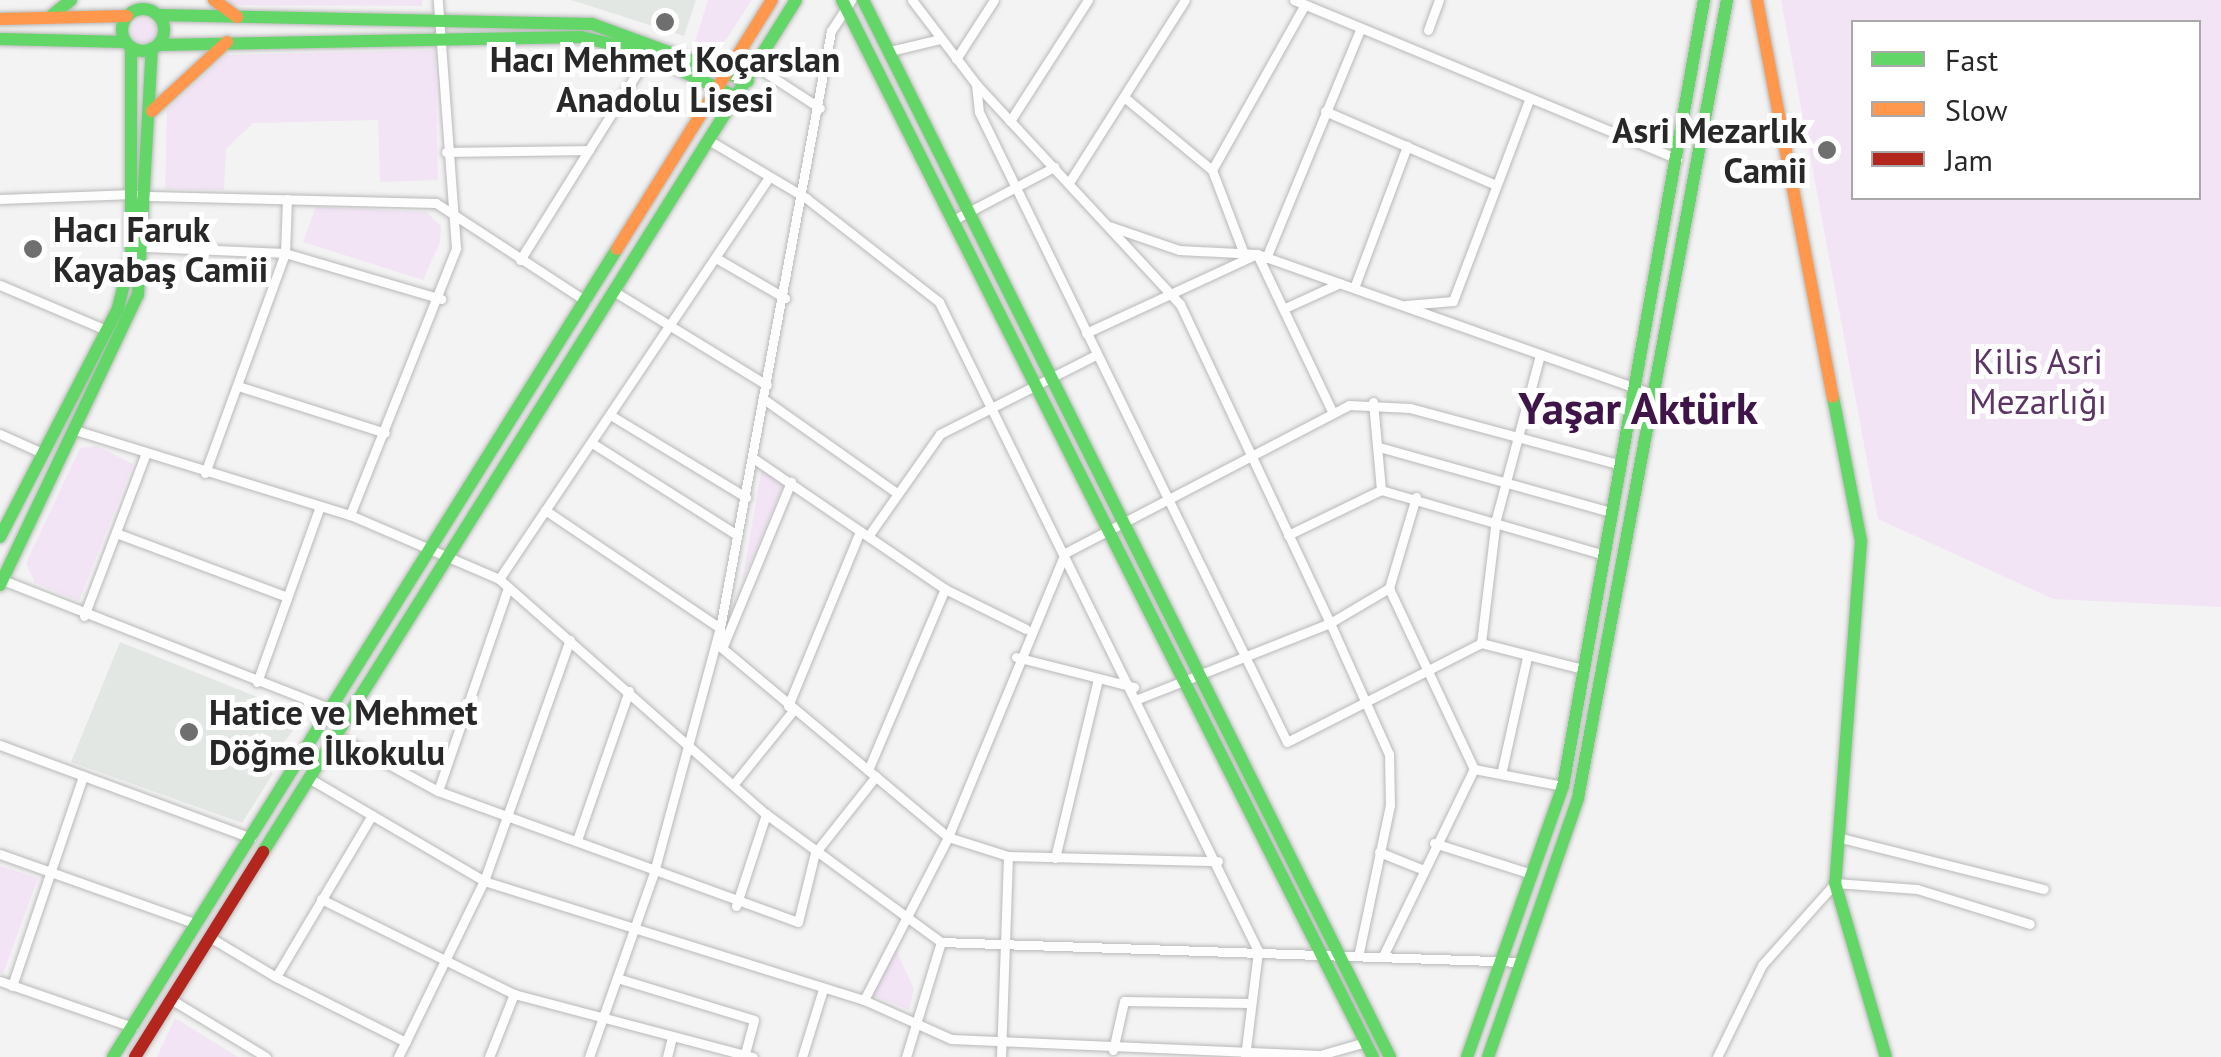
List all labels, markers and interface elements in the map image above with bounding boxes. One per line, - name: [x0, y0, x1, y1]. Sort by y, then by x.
- marker: Hacı Mehmet Koçarslan Anadolu Lisesi: [654, 11, 676, 33]
- legend: [1851, 20, 2201, 200]
- place label: Hacı Mehmet Koçarslan Anadolu Lisesi: [490, 38, 840, 120]
- text: Fast: [1945, 40, 1998, 79]
- text: Slow: [1945, 90, 2008, 129]
- place label: Asri Mezarlık Camii: [1612, 109, 1807, 191]
- marker: Asri Mezarlık Camii: [1816, 139, 1838, 161]
- text: Jam: [1945, 140, 1993, 179]
- place label: Hacı Faruk Kayabaş Camii: [53, 208, 269, 290]
- marker: Hacı Faruk Kayabaş Camii: [22, 238, 44, 260]
- park label: Kilis Asri Mezarlığı: [1969, 340, 2107, 422]
- district label: Yaşar Aktürk: [1517, 381, 1759, 435]
- place label: Hatice ve Mehmet Döğme İlkokulu: [209, 691, 478, 773]
- marker: Hatice ve Mehmet Döğme İlkokulu: [178, 721, 200, 743]

